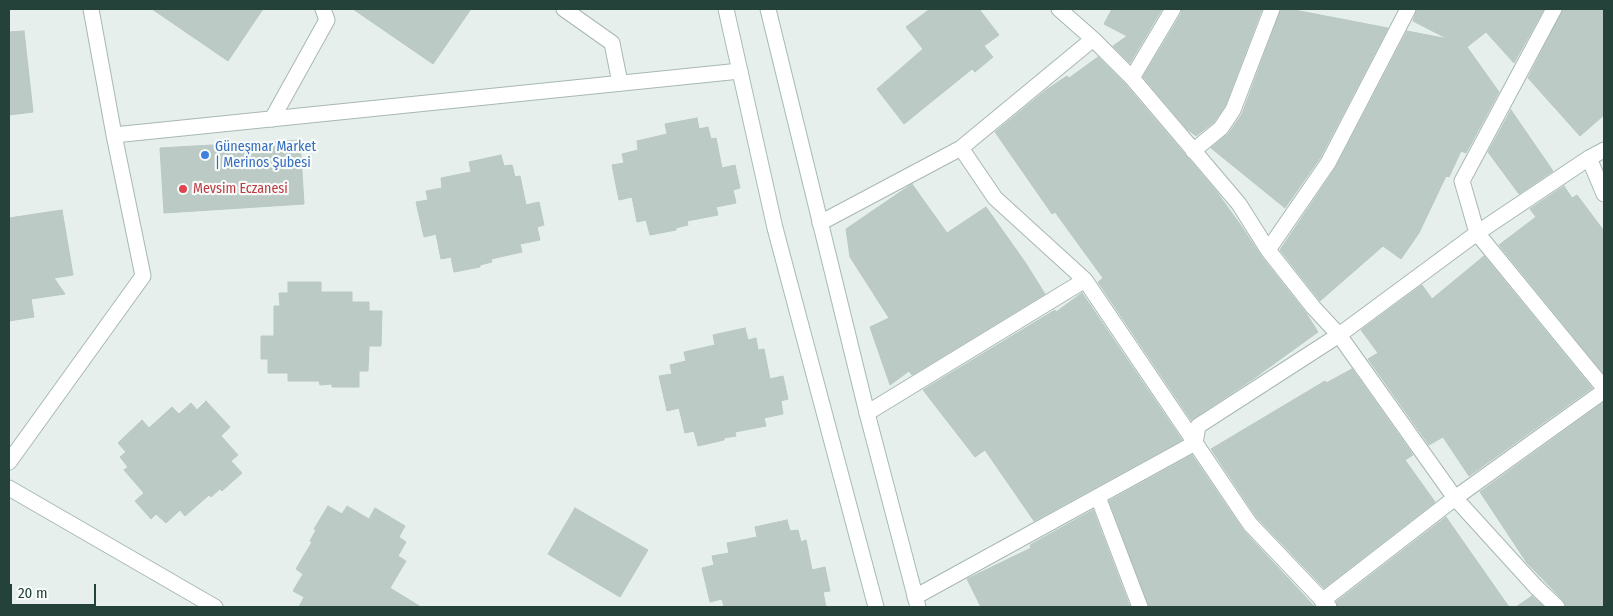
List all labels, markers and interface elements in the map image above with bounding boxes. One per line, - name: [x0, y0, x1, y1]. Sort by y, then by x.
- place label: Güneşmar Market | Merinos Şubesi: [215, 139, 316, 172]
- marker: Güneşmar Market | Merinos Şubesi: [199, 149, 211, 161]
- place label: Mevsim Eczanesi: [193, 181, 288, 197]
- marker: Mevsim Eczanesi: [177, 183, 189, 195]
- scale bar: [12, 574, 99, 606]
- text: 20 m: [18, 584, 48, 602]

